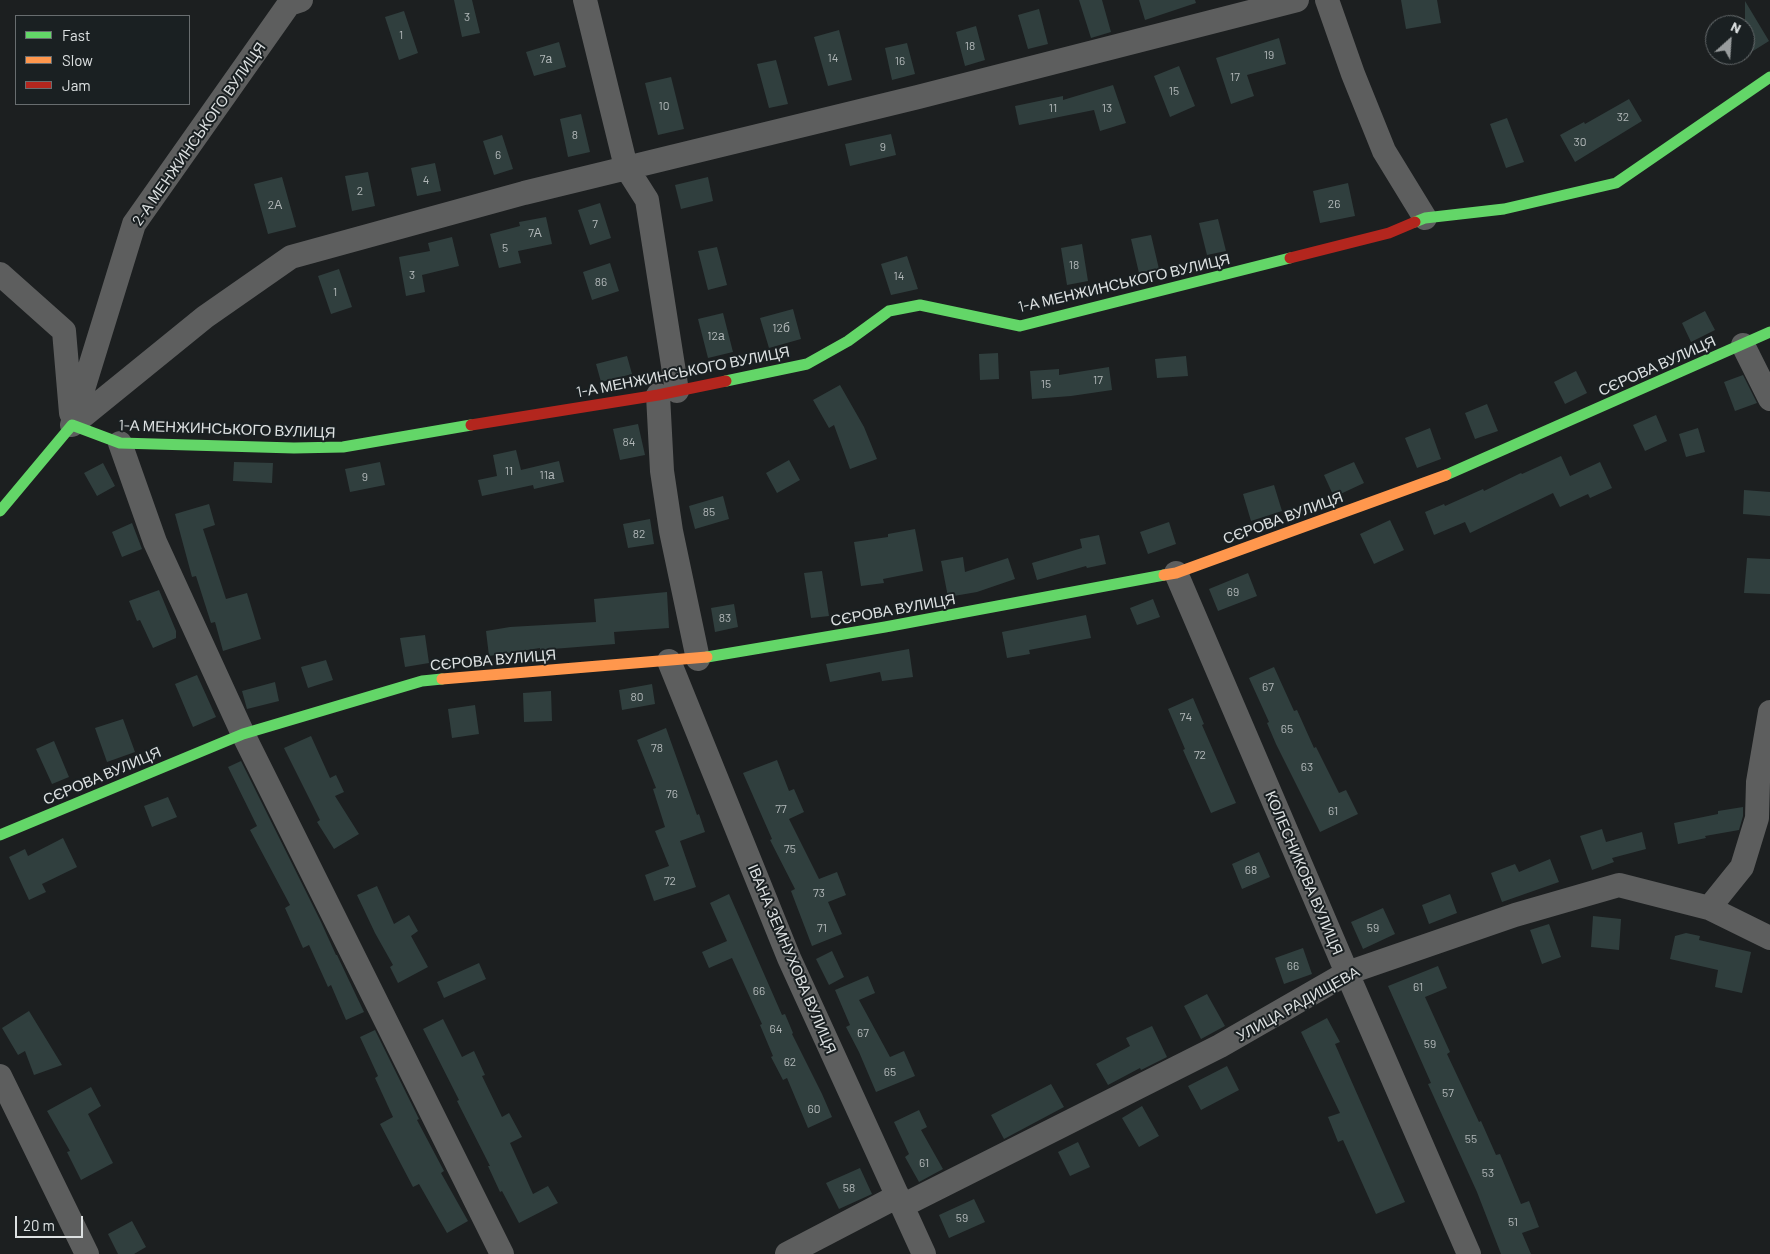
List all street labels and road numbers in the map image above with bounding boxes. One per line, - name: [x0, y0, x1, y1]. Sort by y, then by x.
- street label: 2-А МЕНЖИНСЬКОГО ВУЛИЦЯ: [129, 39, 269, 229]
- street label: 1-А МЕНЖИНСЬКОГО ВУЛИЦЯ: [1016, 250, 1232, 316]
- street label: СЄРОВА ВУЛИЦЯ: [1596, 332, 1718, 400]
- street label: 1-А МЕНЖИНСЬКОГО ВУЛИЦЯ: [575, 342, 791, 402]
- street label: 1-А МЕНЖИНСЬКОГО ВУЛИЦЯ: [118, 416, 336, 442]
- street label: СЄРОВА ВУЛИЦЯ: [1220, 488, 1346, 548]
- street label: СЄРОВА ВУЛИЦЯ: [829, 590, 957, 630]
- street label: СЄРОВА ВУЛИЦЯ: [429, 646, 557, 674]
- street label: СЄРОВА ВУЛИЦЯ: [40, 743, 164, 809]
- street label: КОЛЕСНИКОВА ВУЛИЦЯ: [1261, 788, 1347, 958]
- street label: ІВАНА ЗЕМНУХОВА ВУЛИЦЯ: [744, 861, 840, 1057]
- street label: УЛИЦА РАДИЩЕВА: [1233, 963, 1363, 1045]

